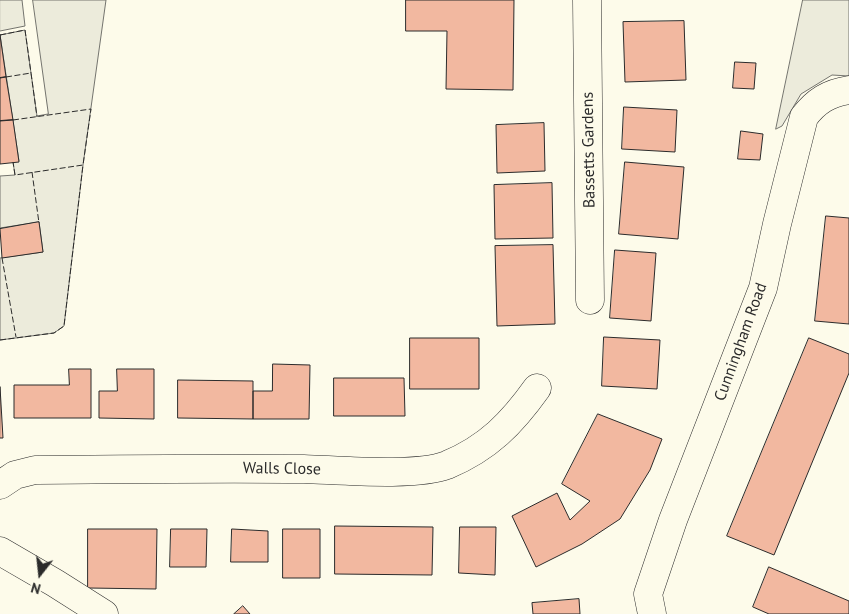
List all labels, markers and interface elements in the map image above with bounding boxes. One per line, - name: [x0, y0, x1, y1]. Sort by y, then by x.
- street label: Bassetts Gardens: [578, 92, 600, 208]
- street label: Cunningham Road: [711, 280, 771, 404]
- street label: Walls Close: [243, 459, 321, 479]
- north arrow: [15, 549, 65, 599]
- text: N: [29, 579, 43, 598]

